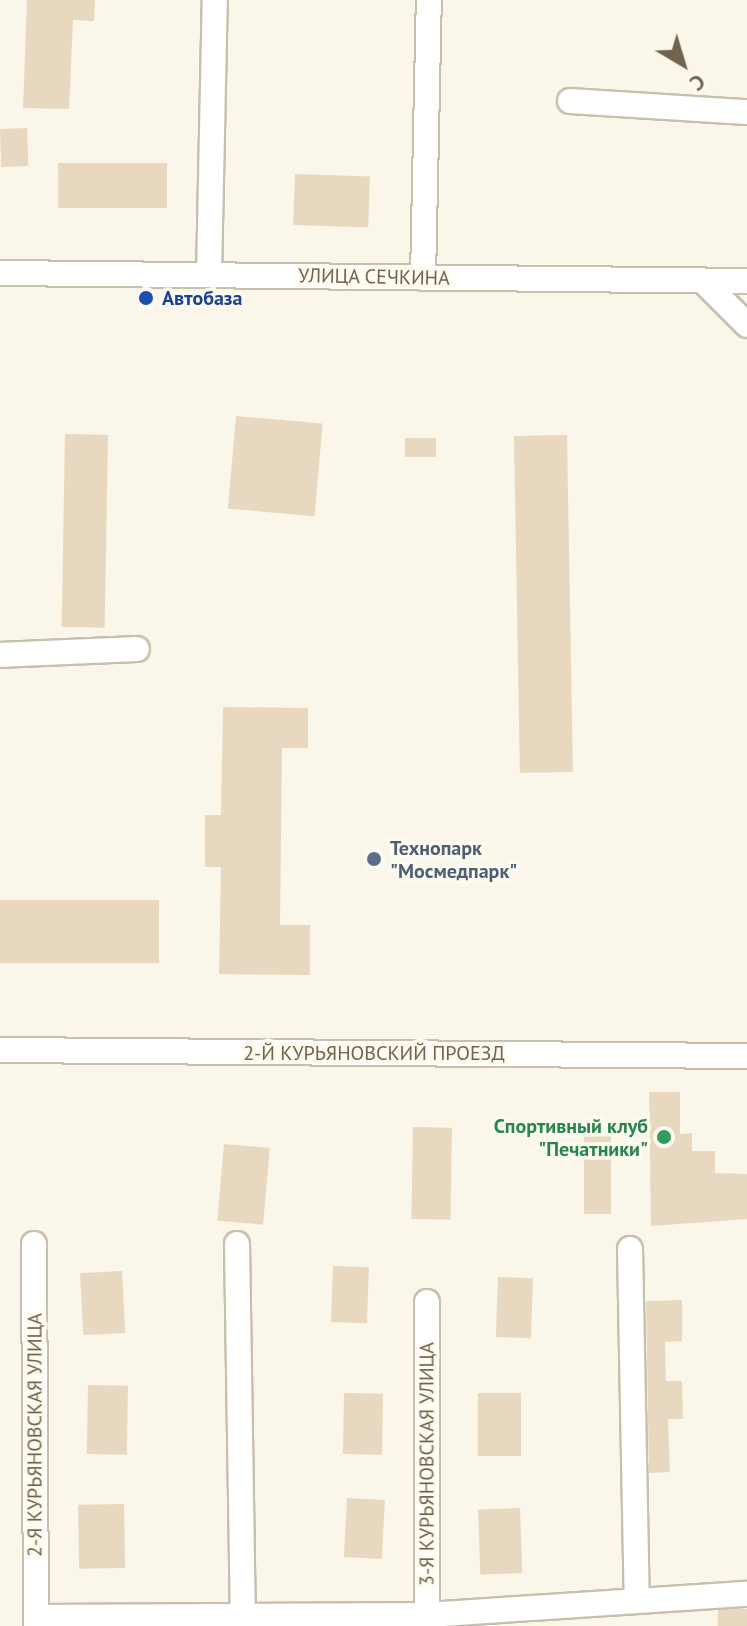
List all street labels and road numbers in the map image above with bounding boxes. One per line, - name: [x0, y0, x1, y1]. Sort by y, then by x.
- street label: УЛИЦА СЕЧКИНА: [298, 264, 450, 290]
- street label: 2-Й КУРЬЯНОВСКИЙ ПРОЕЗД: [243, 1041, 505, 1065]
- street label: 2-Я КУРЬЯНОВСКАЯ УЛИЦА: [23, 1313, 47, 1557]
- street label: 3-Я КУРЬЯНОВСКАЯ УЛИЦА: [415, 1342, 439, 1586]

